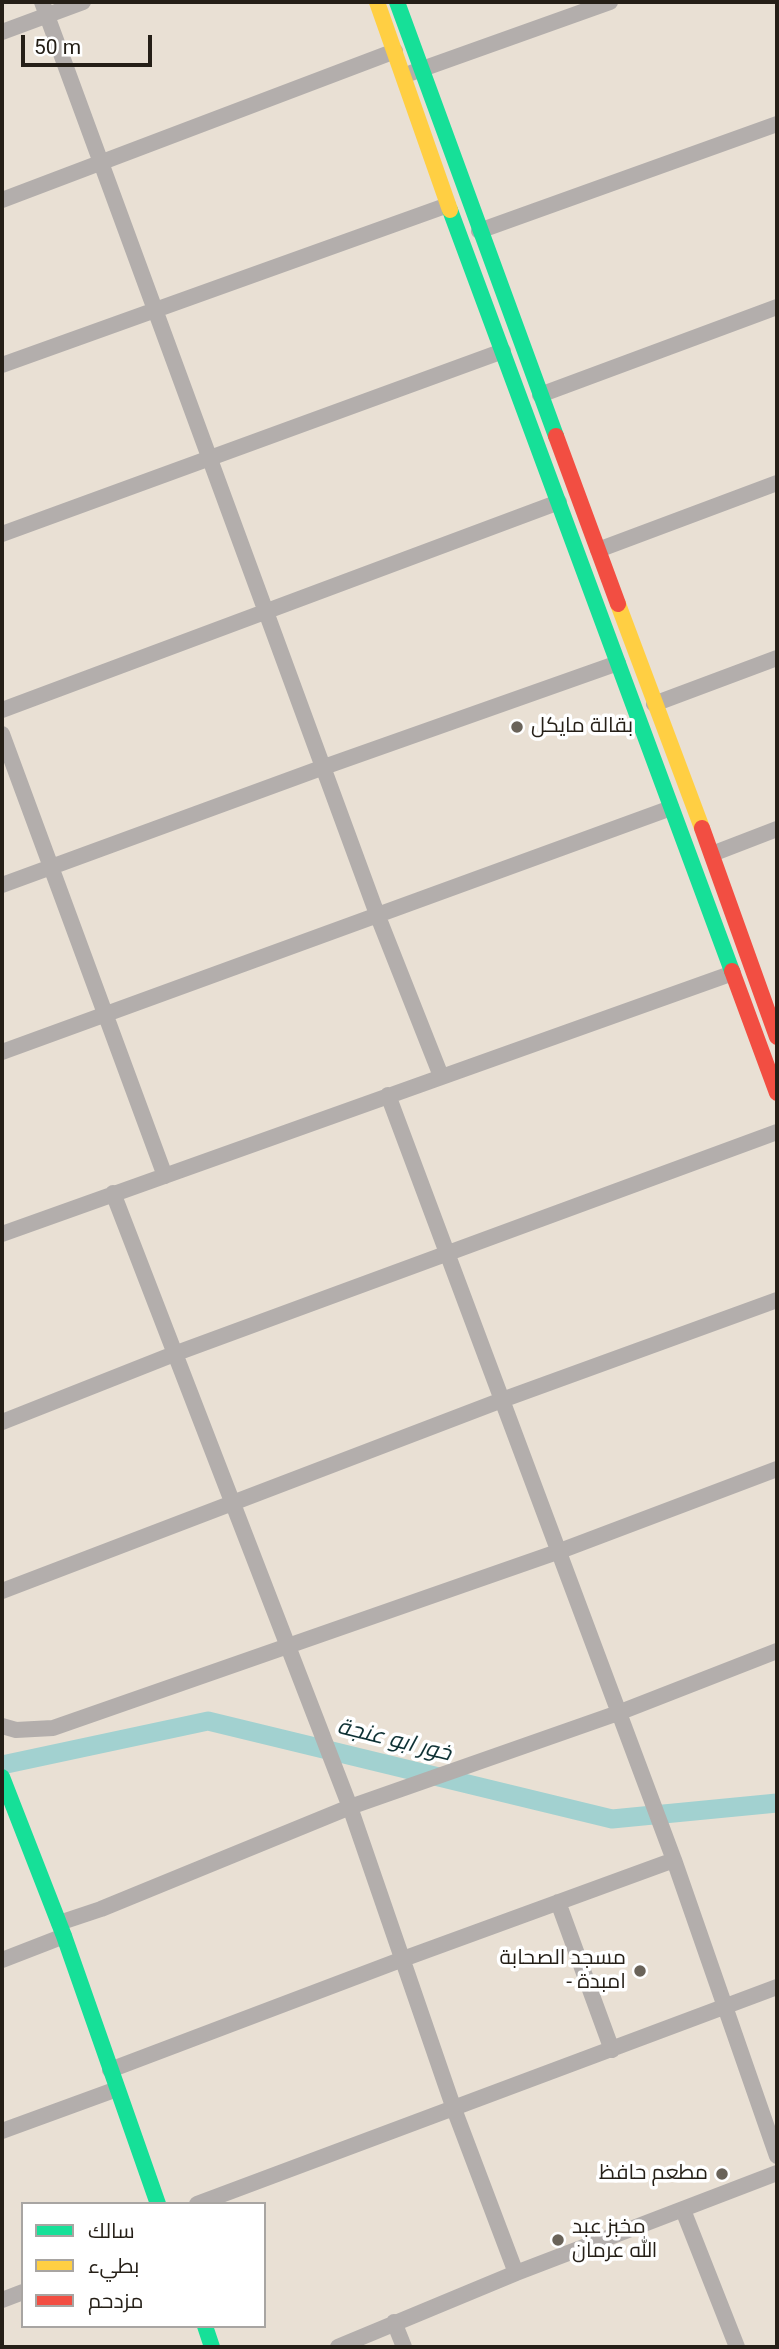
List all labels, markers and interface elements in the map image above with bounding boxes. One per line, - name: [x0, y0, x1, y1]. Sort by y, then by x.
- scale bar: [24, 21, 156, 65]
- text: 50 m: [34, 35, 81, 59]
- place label: بقالة مايكل: [531, 714, 633, 740]
- marker: بقالة مايكل: [509, 719, 525, 735]
- water label: خور ابو عنجة: [334, 1714, 454, 1768]
- place label: مسجد الصحابة - امبدة: [499, 1946, 626, 1996]
- marker: مسجد الصحابة - امبدة: [632, 1963, 648, 1979]
- place label: مطعم حافظ: [599, 2161, 708, 2187]
- marker: مطعم حافظ: [714, 2166, 730, 2182]
- legend: [21, 2202, 266, 2328]
- place label: مخبز عبد الله عرمان: [572, 2215, 657, 2265]
- text: سالك: [88, 2219, 135, 2243]
- marker: مخبز عبد الله عرمان: [550, 2232, 566, 2248]
- text: بطيء: [88, 2254, 139, 2278]
- text: مزدحم: [88, 2289, 143, 2313]

